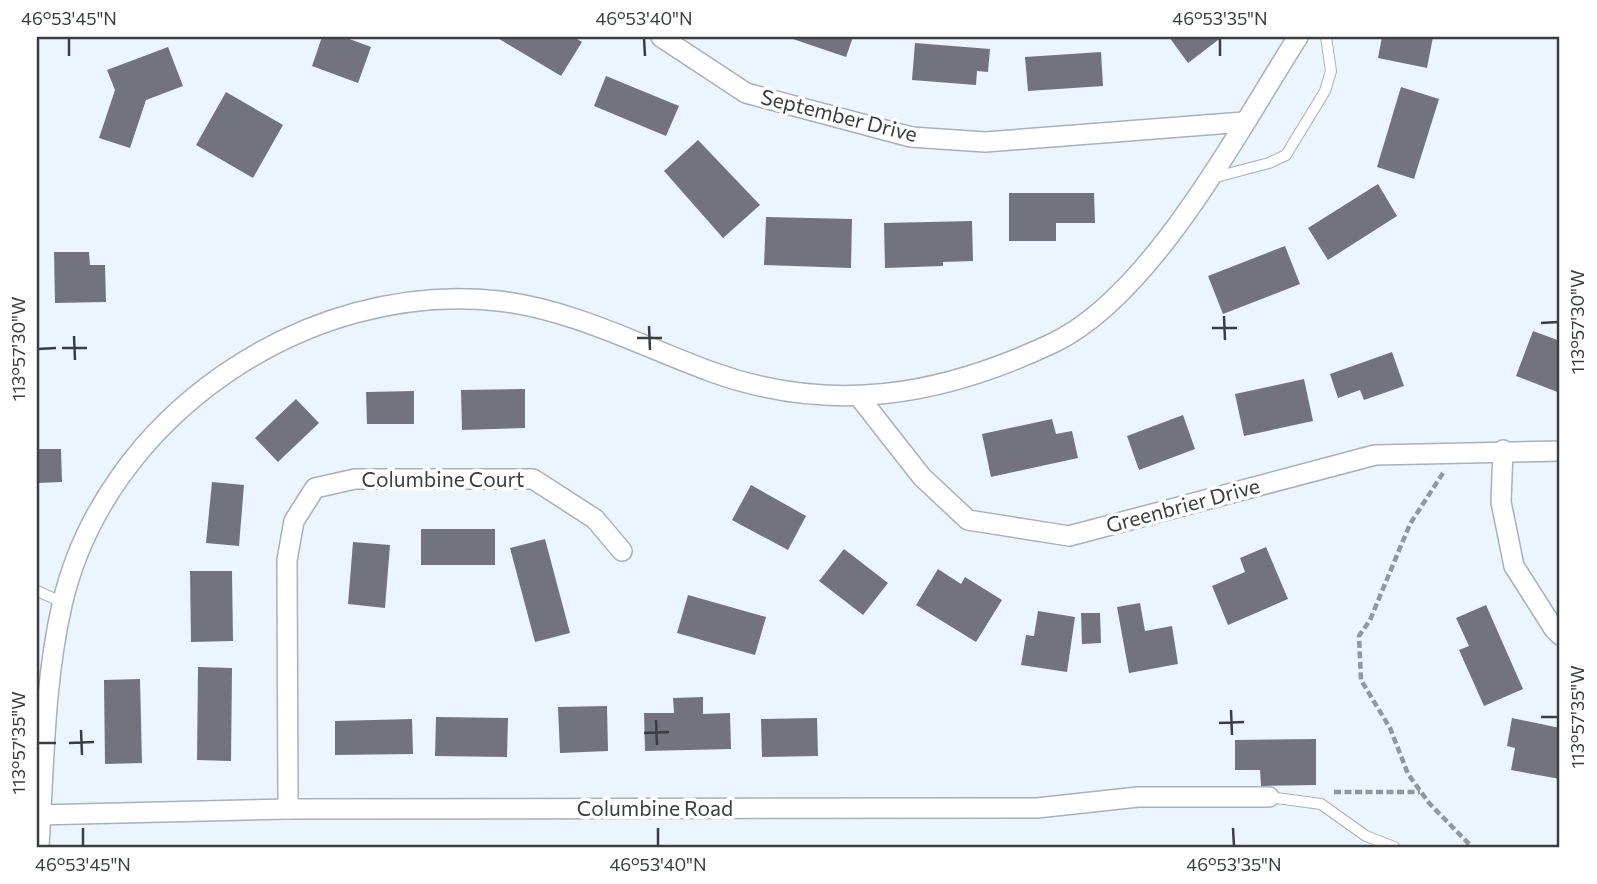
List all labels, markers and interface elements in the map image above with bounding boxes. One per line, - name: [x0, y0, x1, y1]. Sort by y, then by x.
- text: 46°53'45"N: [21, 7, 117, 29]
- text: 46°53'40"N: [595, 7, 693, 29]
- text: 46°53'35"N: [1172, 7, 1268, 29]
- street label: September Drive: [759, 83, 920, 146]
- text: 113°57'30"W: [1566, 270, 1588, 374]
- text: 113°57'30"W: [7, 297, 29, 401]
- street label: Columbine Court: [362, 466, 524, 491]
- street label: Greenbrier Drive: [1103, 472, 1262, 537]
- text: 113°57'35"W: [1566, 665, 1588, 769]
- text: 113°57'35"W: [7, 691, 29, 795]
- street label: Columbine Road: [577, 795, 733, 820]
- text: 46°53'45"N: [35, 853, 131, 875]
- text: 46°53'40"N: [609, 853, 707, 875]
- text: 46°53'35"N: [1186, 853, 1282, 875]

